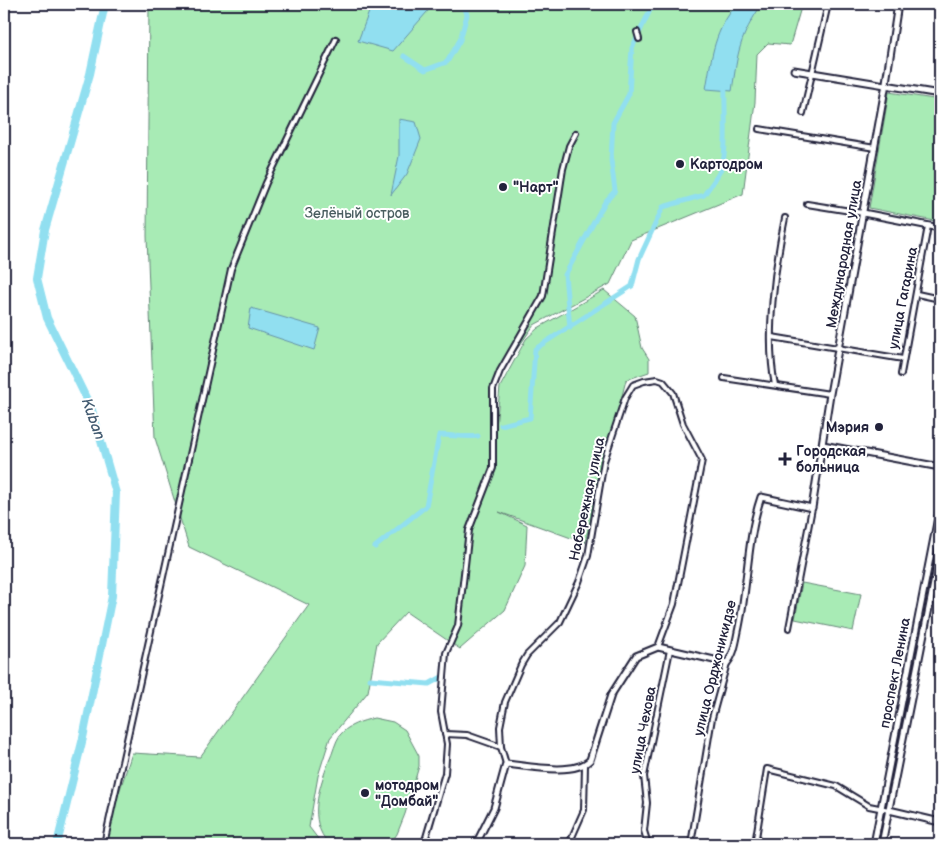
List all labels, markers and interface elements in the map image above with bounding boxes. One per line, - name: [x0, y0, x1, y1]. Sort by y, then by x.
- place label: Картодром: [690, 156, 763, 173]
- marker: Картодром: [674, 158, 686, 170]
- street label: Международная улица: [823, 178, 866, 329]
- place label: "Нарт": [513, 179, 559, 196]
- marker: "Нарт": [497, 181, 509, 193]
- park label: Зелёный остров: [305, 205, 410, 222]
- street label: улица Гагарина: [885, 245, 921, 351]
- water label: Kuban: [77, 396, 109, 442]
- place label: Мэрия: [826, 419, 869, 436]
- marker: Мэрия: [873, 421, 885, 433]
- street label: Набережная улица: [566, 435, 609, 562]
- place label: Городская больница: [796, 443, 866, 476]
- marker: Городская больница: [778, 452, 792, 466]
- street label: улица Орджоникидзе: [690, 598, 740, 738]
- street label: проспект Ленина: [876, 615, 914, 730]
- street label: улица Чехова: [626, 684, 660, 775]
- place label: мотодром "Домбай": [375, 777, 439, 810]
- marker: мотодром "Домбай": [359, 787, 371, 799]

